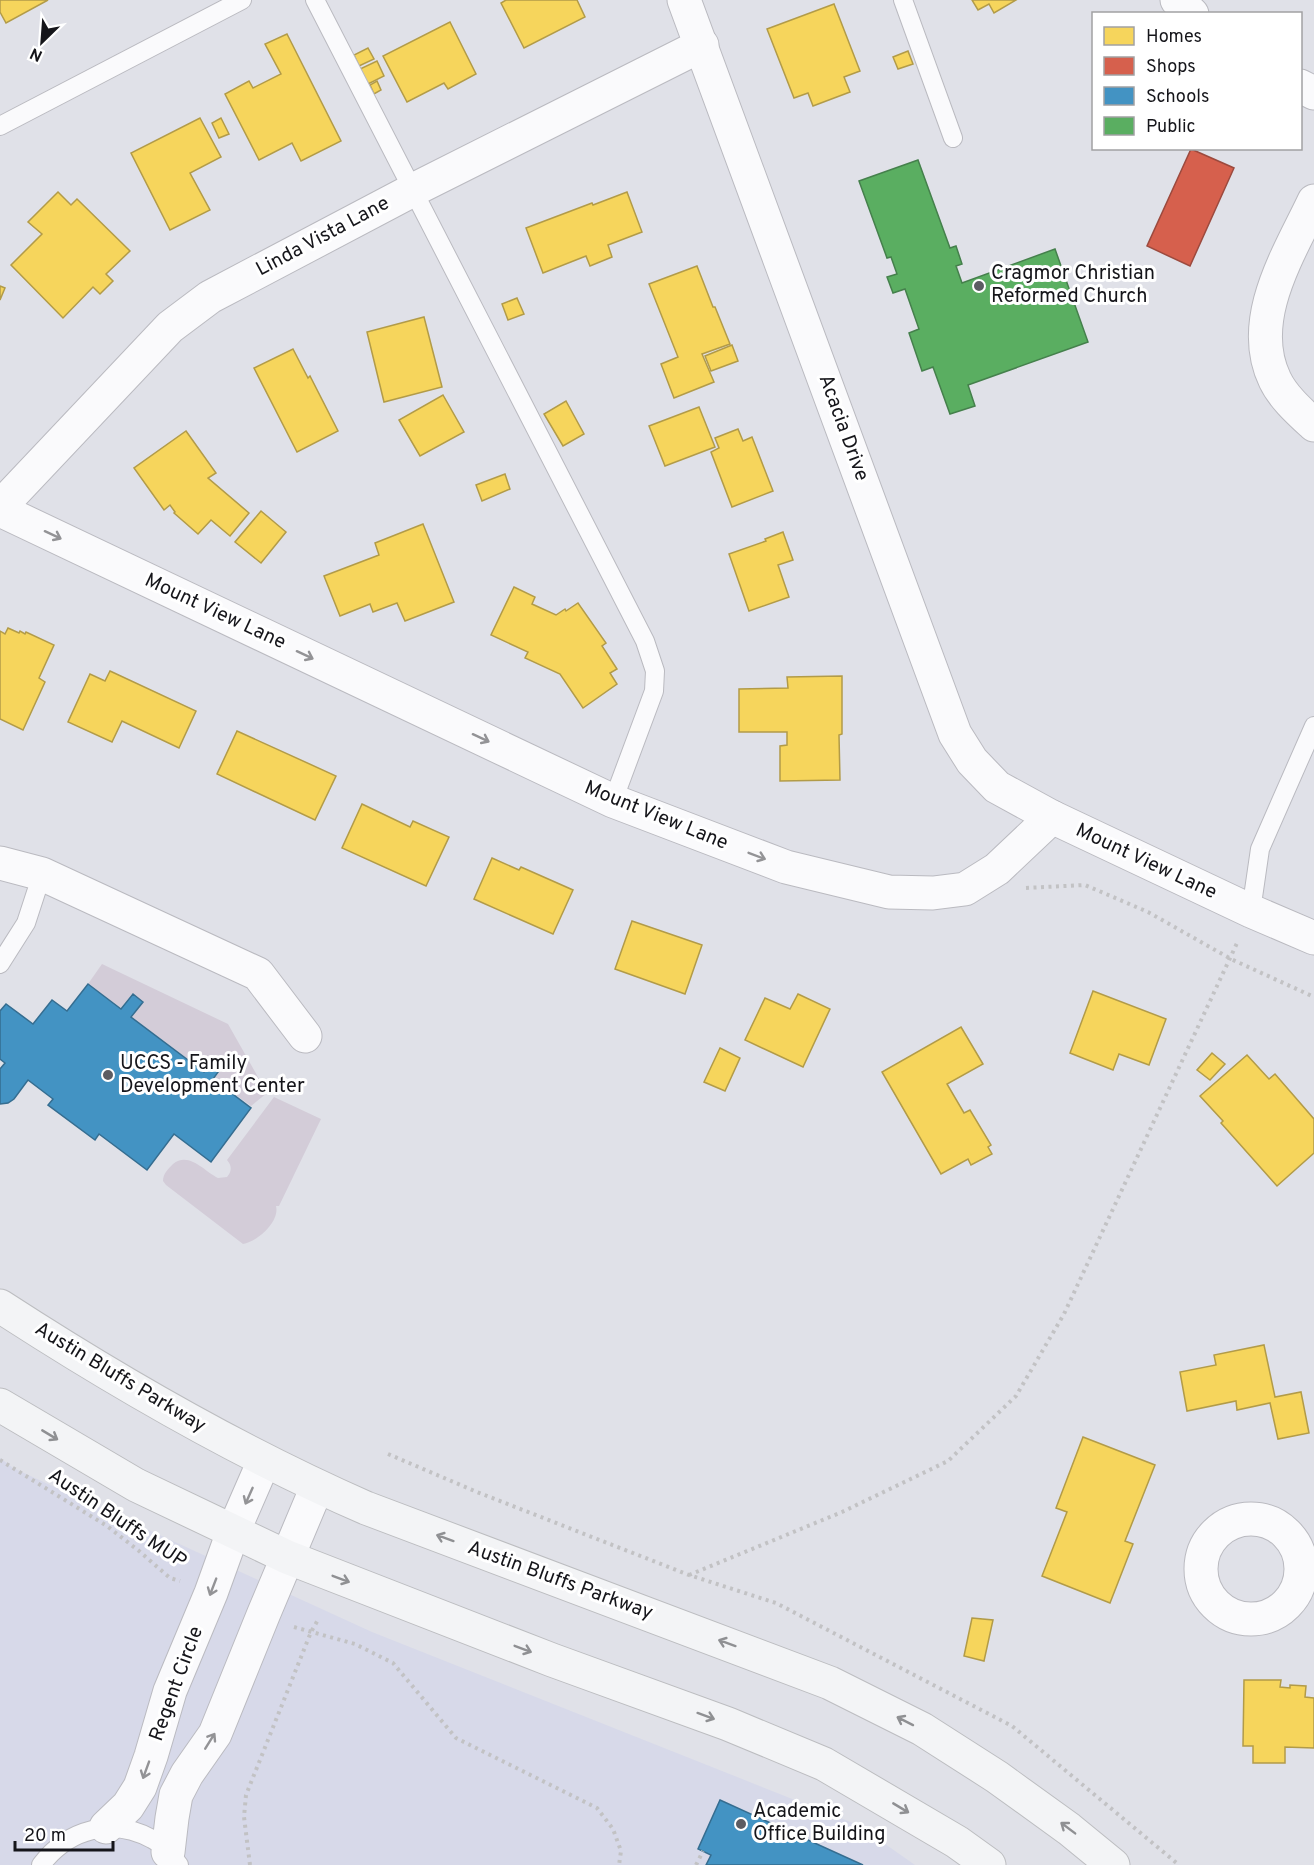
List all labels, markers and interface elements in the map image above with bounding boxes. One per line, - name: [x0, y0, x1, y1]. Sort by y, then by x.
- north arrow: [12, 12, 72, 72]
- legend: [1092, 12, 1302, 150]
- text: Homes: [1146, 26, 1202, 49]
- text: N: [27, 42, 46, 65]
- text: Shops: [1146, 56, 1196, 79]
- text: Schools: [1146, 86, 1209, 109]
- text: Public: [1146, 116, 1196, 139]
- street label: Linda Vista Lane: [252, 191, 394, 283]
- place label: Cragmor Christian Reformed Church: [991, 261, 1155, 310]
- marker: Cragmor Christian Reformed Church: [972, 279, 986, 293]
- street label: Acacia Drive: [812, 371, 874, 485]
- one-way arrow: [43, 530, 61, 542]
- street label: Mount View Lane: [140, 568, 290, 656]
- one-way arrow: [295, 649, 313, 661]
- one-way arrow: [472, 733, 490, 745]
- street label: Mount View Lane: [580, 775, 732, 857]
- street label: Mount View Lane: [1071, 818, 1221, 906]
- one-way arrow: [747, 851, 766, 862]
- place label: UCCS - Family Development Center: [120, 1051, 305, 1100]
- marker: UCCS - Family Development Center: [101, 1068, 115, 1082]
- street label: Austin Bluffs Parkway: [30, 1317, 210, 1439]
- one-way arrow: [41, 1429, 58, 1441]
- street label: Austin Bluffs MUP: [43, 1463, 191, 1575]
- one-way arrow: [243, 1487, 254, 1505]
- one-way arrow: [437, 1532, 455, 1543]
- street label: Austin Bluffs Parkway: [464, 1535, 656, 1627]
- one-way arrow: [332, 1574, 350, 1585]
- one-way arrow: [207, 1577, 218, 1596]
- street label: Regent Circle: [144, 1623, 210, 1745]
- one-way arrow: [718, 1637, 736, 1648]
- one-way arrow: [513, 1644, 532, 1655]
- one-way arrow: [696, 1712, 715, 1723]
- one-way arrow: [896, 1714, 914, 1726]
- one-way arrow: [205, 1733, 217, 1750]
- one-way arrow: [140, 1760, 151, 1779]
- place label: Academic Office Building: [753, 1799, 886, 1848]
- one-way arrow: [892, 1803, 909, 1815]
- scale bar: [15, 1814, 112, 1852]
- marker: Academic Office Building: [734, 1817, 748, 1831]
- one-way arrow: [1060, 1822, 1076, 1835]
- text: 20 m: [24, 1825, 66, 1848]

